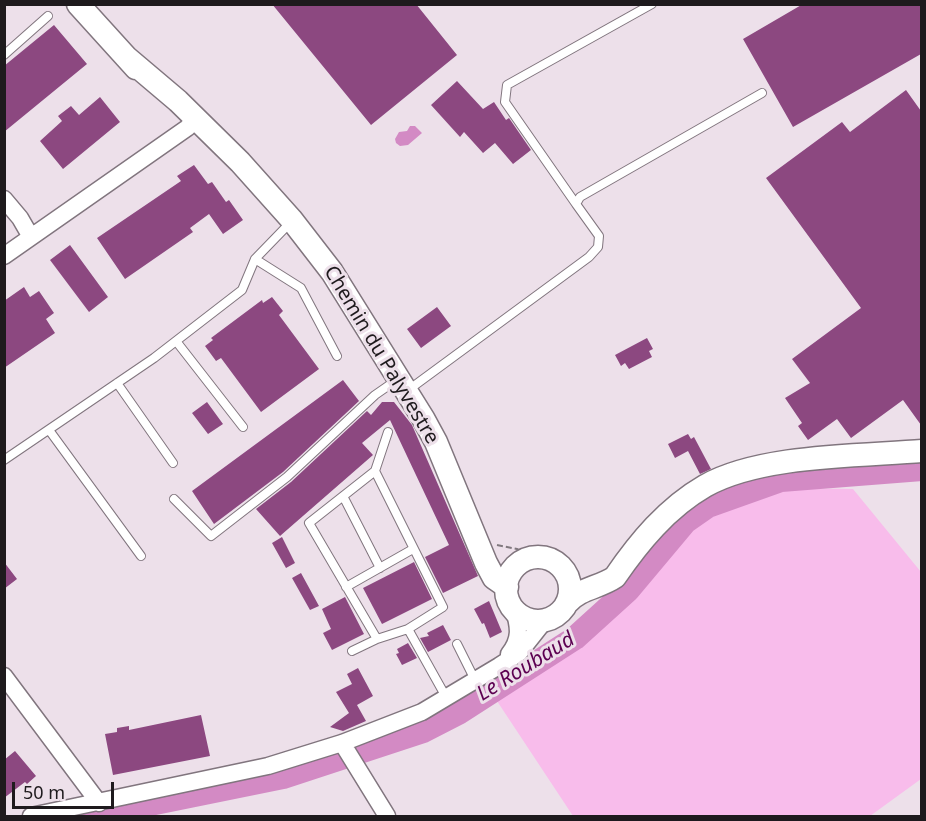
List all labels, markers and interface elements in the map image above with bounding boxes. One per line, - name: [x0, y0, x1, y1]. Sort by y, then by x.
- street label: Chemin du Palyvestre: [318, 262, 444, 448]
- water label: Le Roubaud: [473, 627, 579, 707]
- scale bar: [15, 770, 117, 808]
- text: 50 m: [23, 780, 65, 804]

